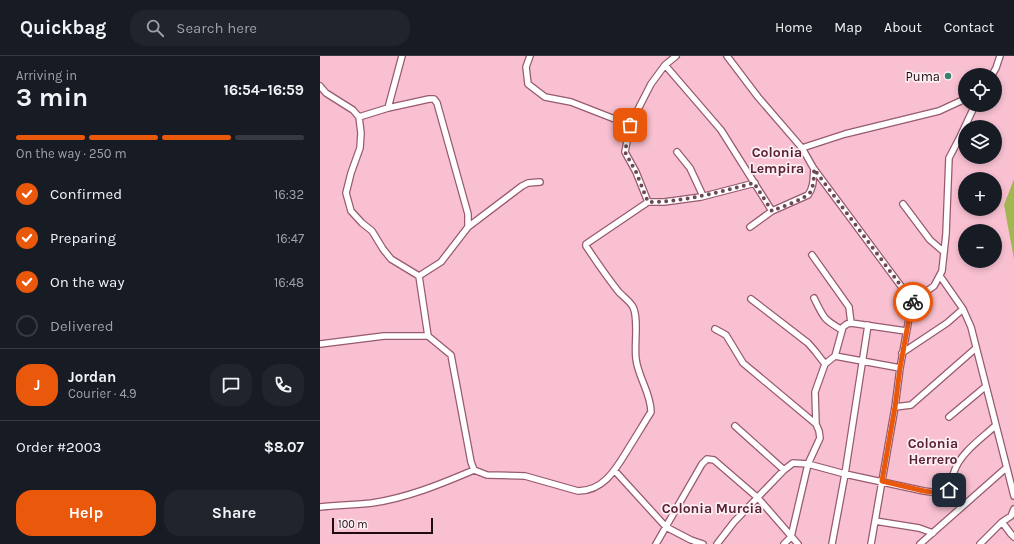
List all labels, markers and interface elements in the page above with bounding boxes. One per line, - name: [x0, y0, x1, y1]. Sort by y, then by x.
- search box: [130, 10, 410, 46]
- text: Quickbag: [20, 17, 106, 39]
- icon: search: [144, 17, 166, 39]
- text: Search here: [176, 19, 257, 37]
- text: Home: [775, 19, 812, 36]
- text: Map: [834, 19, 862, 36]
- text: About: [884, 19, 922, 36]
- text: Contact: [944, 19, 994, 36]
- text: Arriving in: [16, 68, 77, 83]
- map controls: [958, 68, 1002, 268]
- button: locate: [958, 68, 1002, 112]
- place label: Puma: [906, 69, 940, 84]
- marker: Puma: [943, 71, 953, 81]
- text: 16:54–16:59: [224, 81, 304, 99]
- text: 3 min: [16, 82, 88, 113]
- pin: [613, 108, 647, 142]
- icon: bag: [619, 114, 641, 136]
- button: layers: [958, 120, 1002, 164]
- district label: Colonia Lempira: [750, 144, 804, 177]
- text: On the way · 250 m: [16, 146, 127, 161]
- button: +: [958, 172, 1002, 216]
- icon: check: [16, 183, 38, 205]
- text: Confirmed: [50, 185, 122, 203]
- text: 16:32: [274, 187, 304, 202]
- button: −: [958, 224, 1002, 268]
- icon: check: [16, 227, 38, 249]
- text: Preparing: [50, 229, 116, 247]
- text: 16:47: [276, 231, 304, 246]
- icon: check: [16, 271, 38, 293]
- text: On the way: [50, 273, 124, 291]
- text: 16:48: [274, 275, 304, 290]
- courier: [893, 282, 933, 322]
- icon: bike: [902, 291, 924, 313]
- text: Delivered: [50, 317, 114, 335]
- button: chat: [210, 364, 252, 406]
- button: phone: [262, 364, 304, 406]
- text: Jordan: [68, 368, 116, 386]
- text: J: [34, 376, 40, 394]
- text: Courier · 4.9: [68, 386, 137, 401]
- district label: Colonia Herrero: [908, 435, 958, 468]
- text: Order #2003: [16, 438, 101, 456]
- text: $8.07: [264, 438, 304, 456]
- pin: [932, 473, 966, 507]
- icon: home: [938, 479, 960, 501]
- button: Help: [16, 490, 156, 536]
- button: Share: [164, 490, 304, 536]
- district label: Colonia Murcia: [662, 500, 762, 517]
- scale bar: [332, 516, 433, 535]
- text: 100 m: [338, 518, 368, 531]

